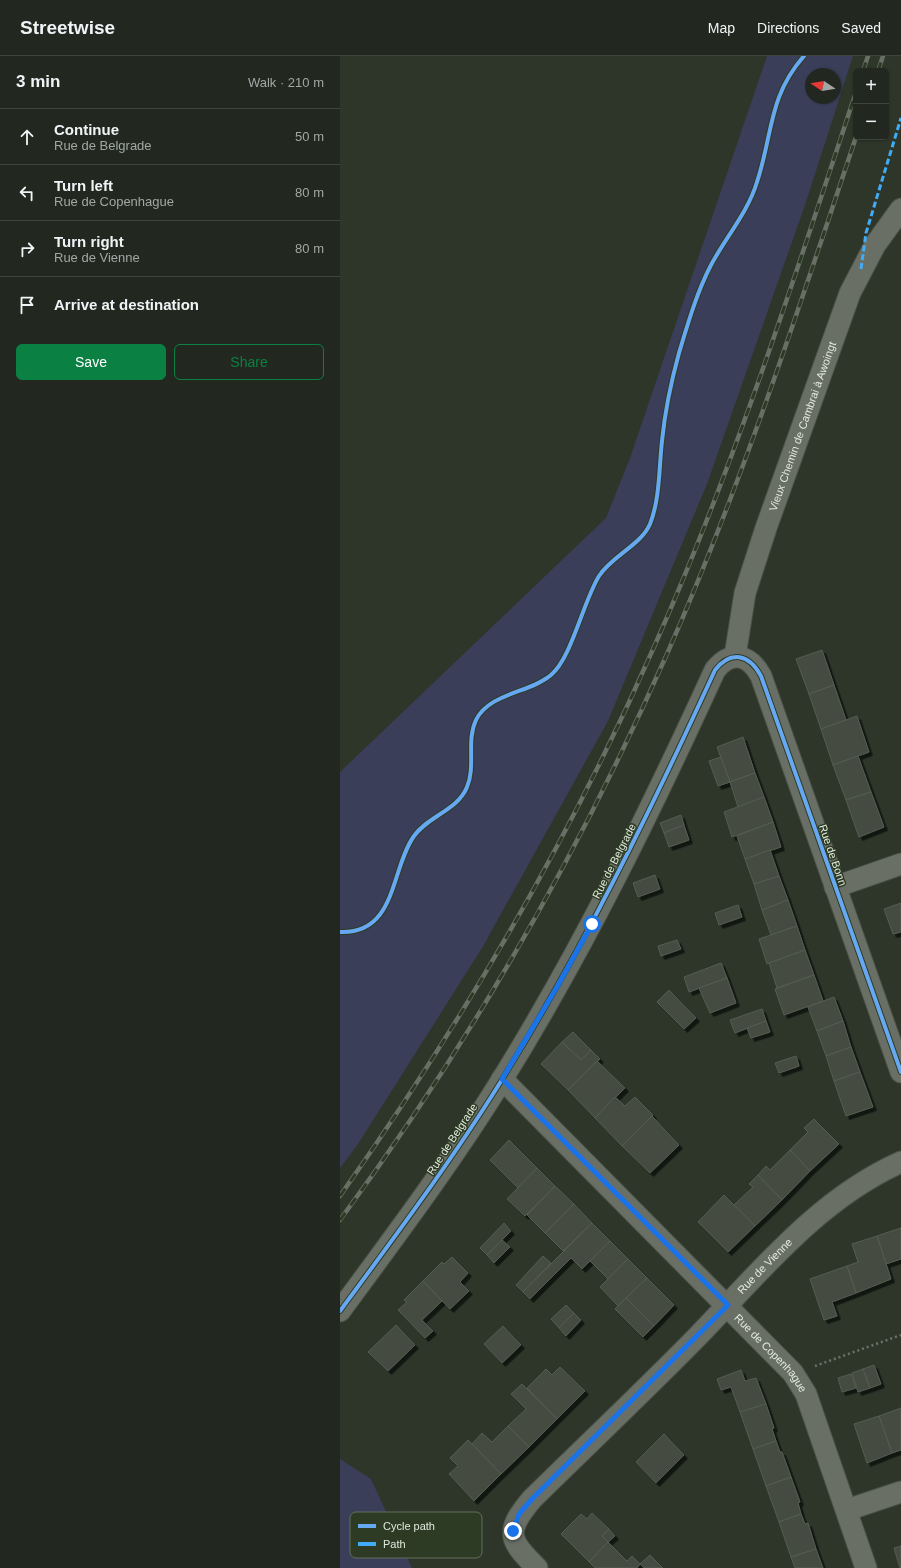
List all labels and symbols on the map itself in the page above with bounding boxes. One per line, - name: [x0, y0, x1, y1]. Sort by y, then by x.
- north arrow: [805, 68, 841, 104]
- street label: Vieux Chemin de Cambrai à Awoingt: [767, 340, 838, 513]
- street label: Rue de Belgrade: [590, 821, 638, 901]
- street label: Rue de Bonn: [817, 823, 849, 887]
- route start: [583, 915, 601, 933]
- street label: Rue de Belgrade: [424, 1101, 480, 1177]
- street label: Rue de Vienne: [735, 1236, 794, 1296]
- street label: Rue de Copenhague: [732, 1312, 809, 1394]
- legend: [350, 1512, 482, 1558]
- text: Cycle path: [383, 1520, 435, 1532]
- route end: [504, 1522, 522, 1540]
- text: Path: [383, 1538, 406, 1550]

